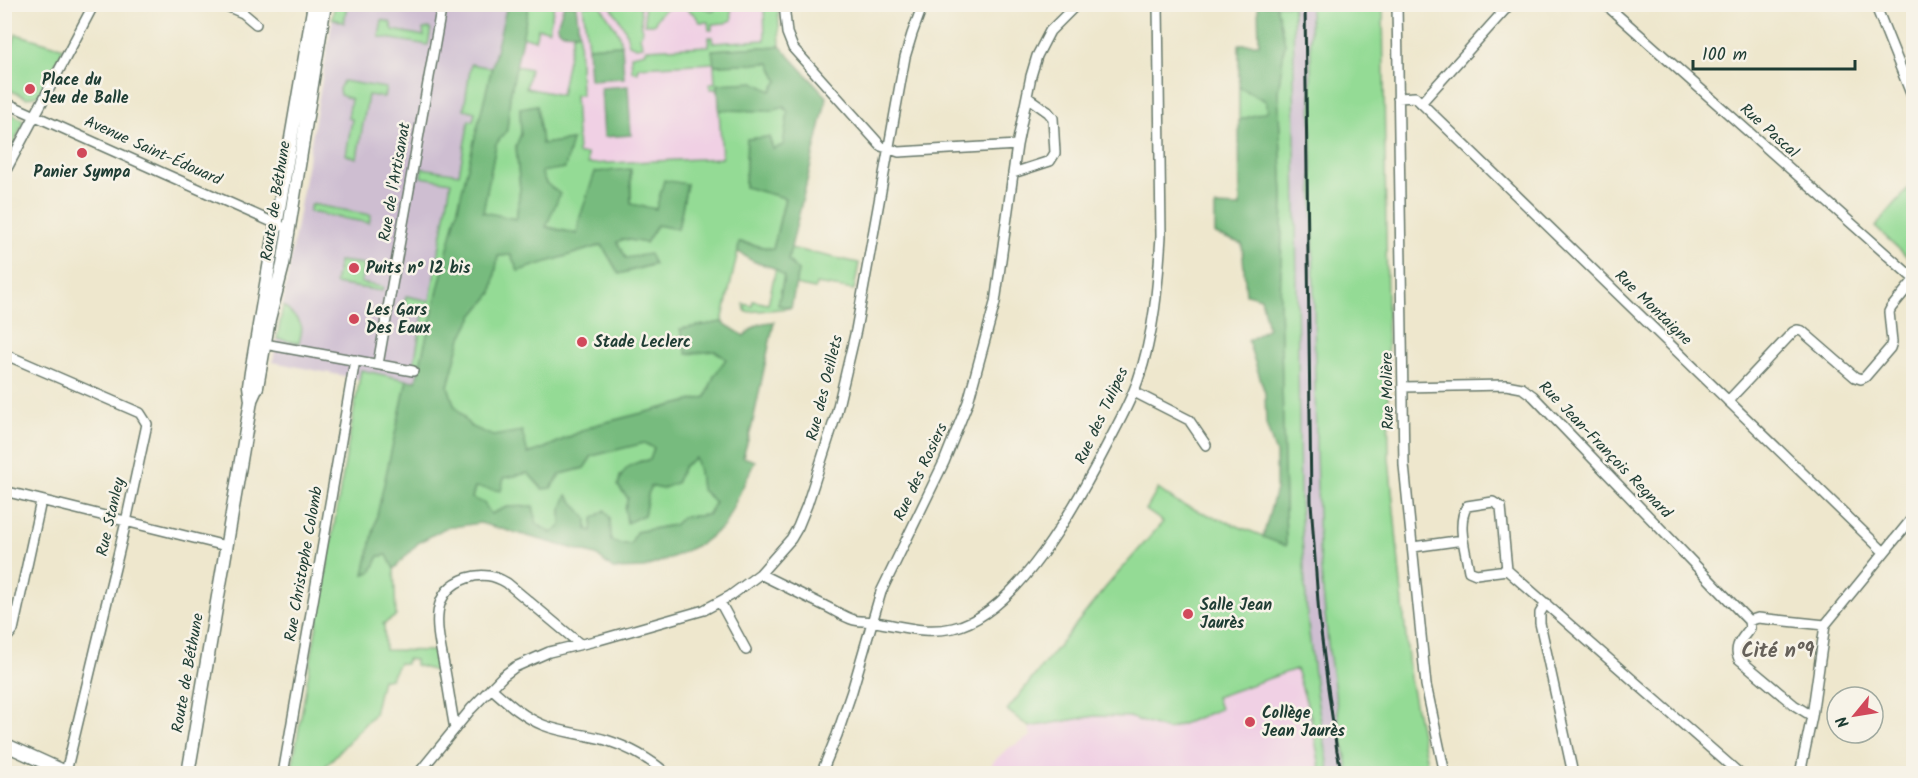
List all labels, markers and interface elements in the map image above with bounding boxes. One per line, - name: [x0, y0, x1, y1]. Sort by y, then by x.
- scale bar: [1693, 33, 1855, 71]
- text: 100 m: [1702, 41, 1747, 70]
- place label: Place du Jeu de Balle: [42, 68, 129, 111]
- marker: Place du Jeu de Balle: [23, 82, 37, 96]
- street label: Rue Pascal: [1734, 98, 1804, 164]
- street label: Avenue Saint-Édouard: [80, 109, 227, 193]
- street label: Rue de l'Artisanat: [372, 120, 418, 243]
- street label: Route de Béthune: [254, 139, 298, 263]
- marker: Panier Sympa: [75, 146, 89, 160]
- place label: Panier Sympa: [34, 160, 130, 185]
- place label: Puits n° 12 bis: [366, 256, 471, 281]
- marker: Puits n° 12 bis: [347, 261, 361, 275]
- street label: Rue Montaigne: [1608, 264, 1698, 352]
- place label: Les Gars Des Eaux: [366, 298, 431, 341]
- marker: Les Gars Des Eaux: [347, 312, 361, 326]
- place label: Stade Leclerc: [594, 330, 691, 355]
- street label: Rue des Oeillets: [800, 332, 850, 443]
- marker: Stade Leclerc: [575, 335, 589, 349]
- street label: Rue Molière: [1375, 352, 1401, 430]
- street label: Rue des Tulipes: [1069, 363, 1136, 469]
- street label: Rue Jean-François Regnard: [1532, 375, 1678, 525]
- street label: Rue des Rosiers: [887, 419, 955, 525]
- street label: Rue Stanley: [90, 475, 132, 559]
- street label: Rue Christophe Colomb: [278, 484, 330, 644]
- place label: Salle Jean Jaurès: [1200, 593, 1272, 636]
- marker: Salle Jean Jaurès: [1181, 607, 1195, 621]
- street label: Route de Béthune: [165, 611, 211, 735]
- district label: Cité n°9: [1742, 636, 1814, 668]
- north arrow: [1825, 685, 1885, 745]
- place label: Collège Jean Jaurès: [1262, 701, 1346, 744]
- text: N: [1830, 711, 1857, 732]
- marker: Collège Jean Jaurès: [1243, 715, 1257, 729]

